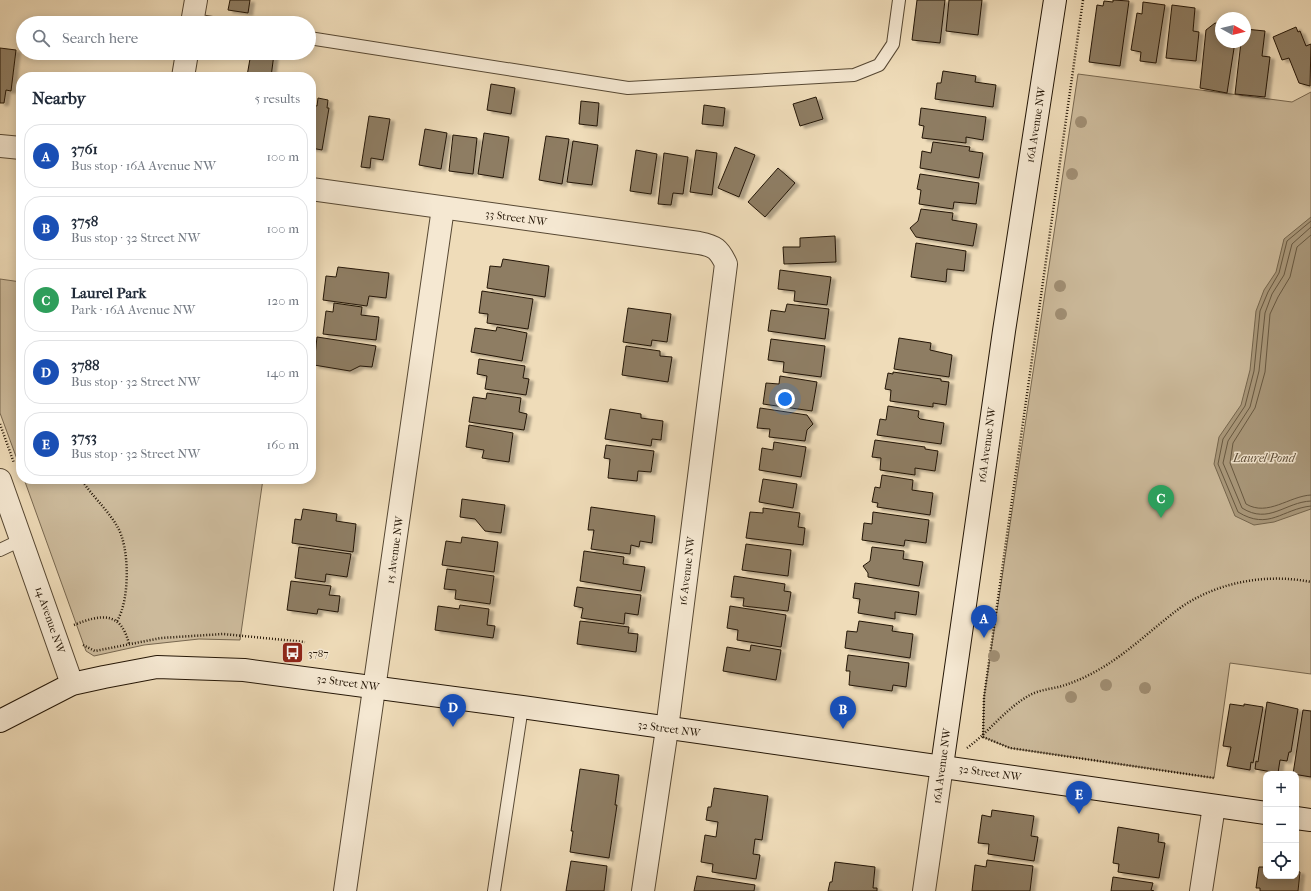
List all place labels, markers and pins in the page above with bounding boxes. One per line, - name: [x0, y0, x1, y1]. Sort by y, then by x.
- pin: C: [1148, 485, 1174, 518]
- pin: A: [971, 605, 997, 638]
- bus stop icon: 3787: [280, 640, 306, 666]
- place label: 3787: [308, 647, 329, 660]
- pin: D: [440, 694, 466, 727]
- pin: B: [830, 696, 856, 729]
- pin: E: [1066, 781, 1092, 814]

